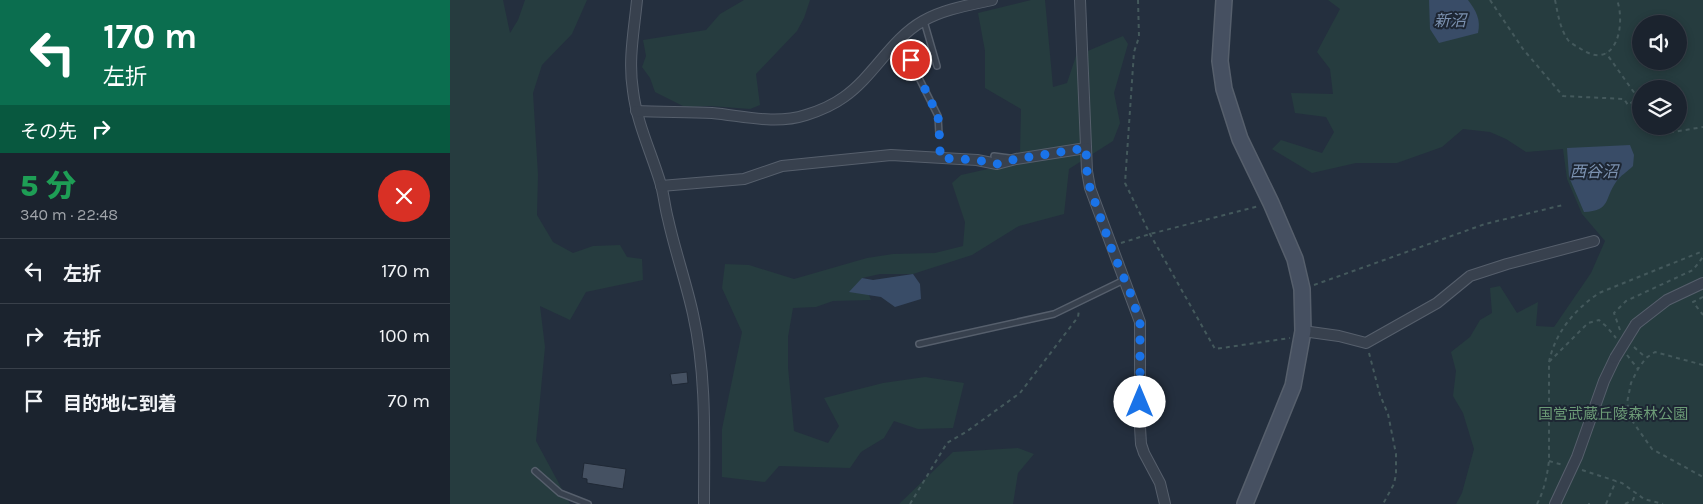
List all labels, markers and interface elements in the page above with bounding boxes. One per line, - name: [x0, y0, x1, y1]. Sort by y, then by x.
- water label: 新沼: [1434, 11, 1468, 30]
- map controls: [1632, 15, 1687, 135]
- button: sound: [1632, 15, 1687, 70]
- text: 170 m: [103, 16, 197, 57]
- icon: left: [20, 20, 85, 85]
- pin: [890, 39, 932, 81]
- icon: arrive: [897, 46, 925, 74]
- text: 左折: [103, 64, 147, 90]
- button: layers: [1632, 80, 1687, 135]
- icon: right: [87, 115, 115, 143]
- text: その先: [20, 121, 77, 143]
- water label: 西谷沼: [1570, 162, 1620, 181]
- text: 5 分: [20, 168, 76, 204]
- button: close: [378, 170, 430, 222]
- text: 340 m · 22:48: [20, 205, 118, 224]
- icon: left: [20, 257, 48, 285]
- text: 170 m: [381, 260, 430, 282]
- text: 左折: [63, 263, 101, 285]
- icon: right: [20, 322, 48, 350]
- text: 100 m: [379, 325, 430, 347]
- text: 右折: [63, 328, 101, 350]
- position arrow: [1113, 375, 1165, 427]
- icon: arrive: [20, 387, 48, 415]
- text: 70 m: [388, 390, 430, 412]
- text: 目的地に到着: [63, 393, 177, 415]
- park label: 国営武蔵丘陵森林公園: [1538, 405, 1688, 423]

